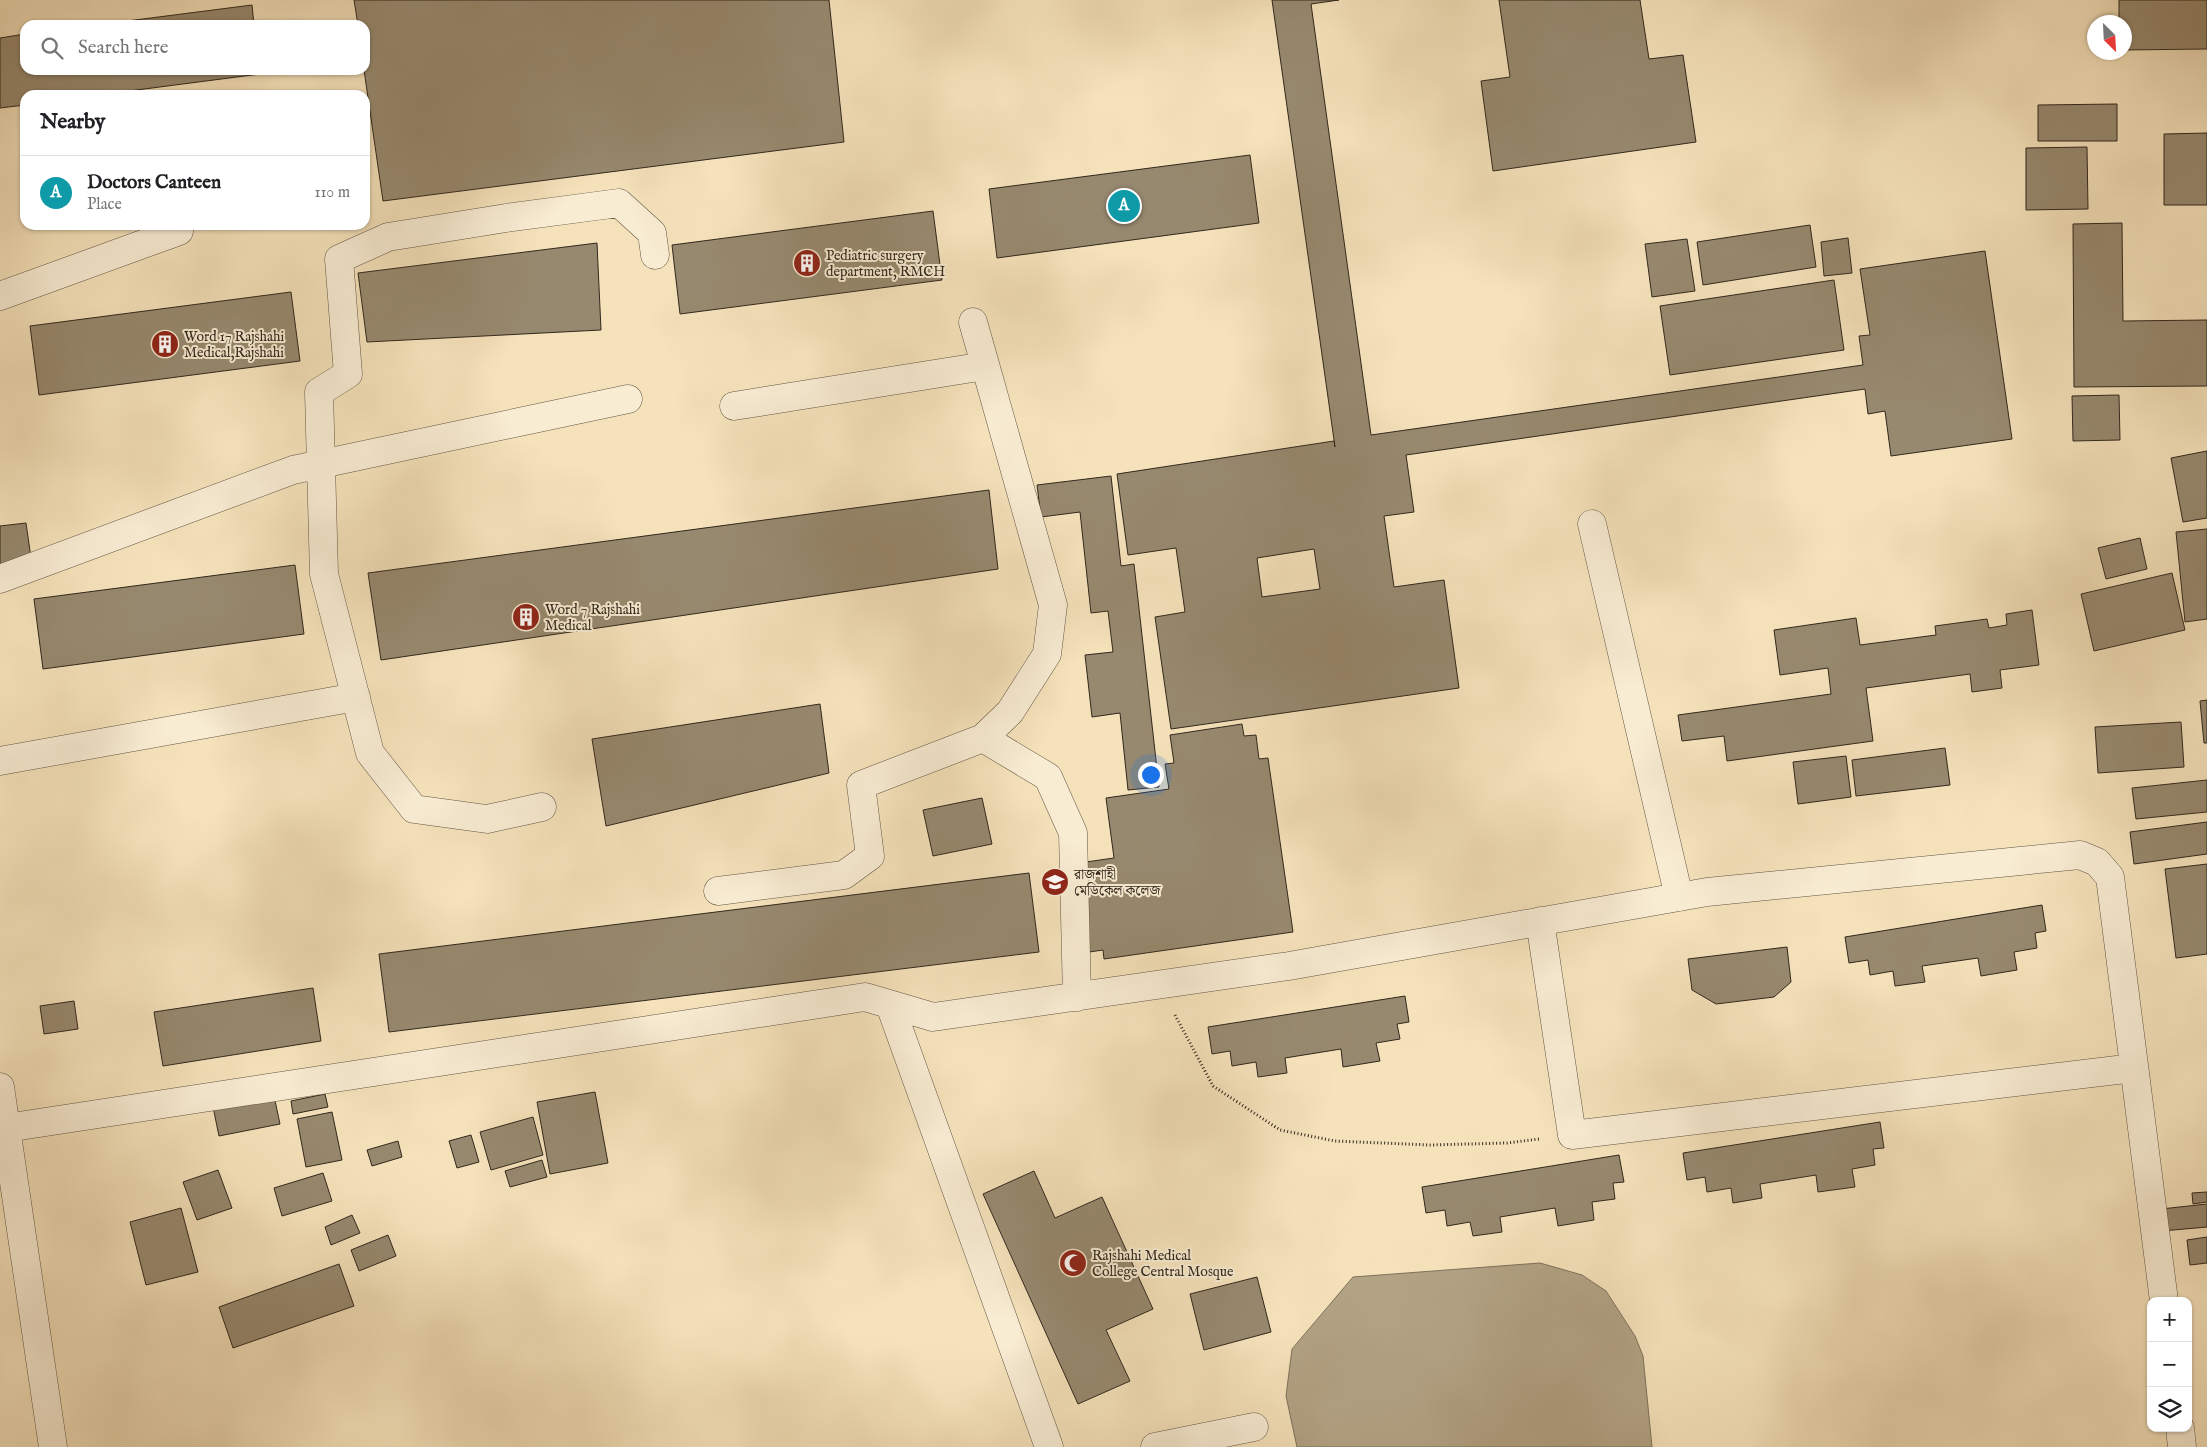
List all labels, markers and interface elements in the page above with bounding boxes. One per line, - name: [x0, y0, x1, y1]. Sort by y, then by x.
- north arrow: [2087, 15, 2132, 60]
- search box: [20, 20, 370, 75]
- icon: search: [38, 34, 66, 62]
- text: Search here: [78, 36, 169, 60]
- text: Nearby: [40, 109, 105, 136]
- text: Doctors Canteen: [87, 171, 221, 195]
- text: A: [51, 183, 61, 203]
- text: 110 m: [314, 183, 350, 203]
- pin: A: [1108, 187, 1140, 225]
- text: Place: [87, 195, 122, 215]
- place label: Pediatric surgery department, RMCH: [826, 247, 945, 281]
- building icon: Pediatric surgery department, RMCH: [792, 248, 822, 278]
- place label: Word 17 Rajshahi Medical,Rajshahi: [184, 328, 284, 362]
- building icon: Word 17 Rajshahi Medical,Rajshahi: [150, 329, 180, 359]
- place label: Word 7 Rajshahi Medical: [545, 601, 640, 635]
- building icon: Word 7 Rajshahi Medical: [511, 602, 541, 632]
- your location: [1138, 762, 1164, 788]
- place label: রাজশাহী মেডিকেল কলেজ: [1073, 866, 1161, 900]
- school or university icon: রাজশাহী মেডিকেল কলেজ: [1040, 867, 1070, 897]
- place label: Rajshahi Medical College Central Mosque: [1092, 1247, 1234, 1281]
- mosque icon: Rajshahi Medical College Central Mosque: [1058, 1248, 1088, 1278]
- map controls: [2147, 1297, 2192, 1432]
- button: +: [2147, 1297, 2192, 1342]
- button: −: [2147, 1342, 2192, 1387]
- button: layers: [2147, 1387, 2192, 1432]

